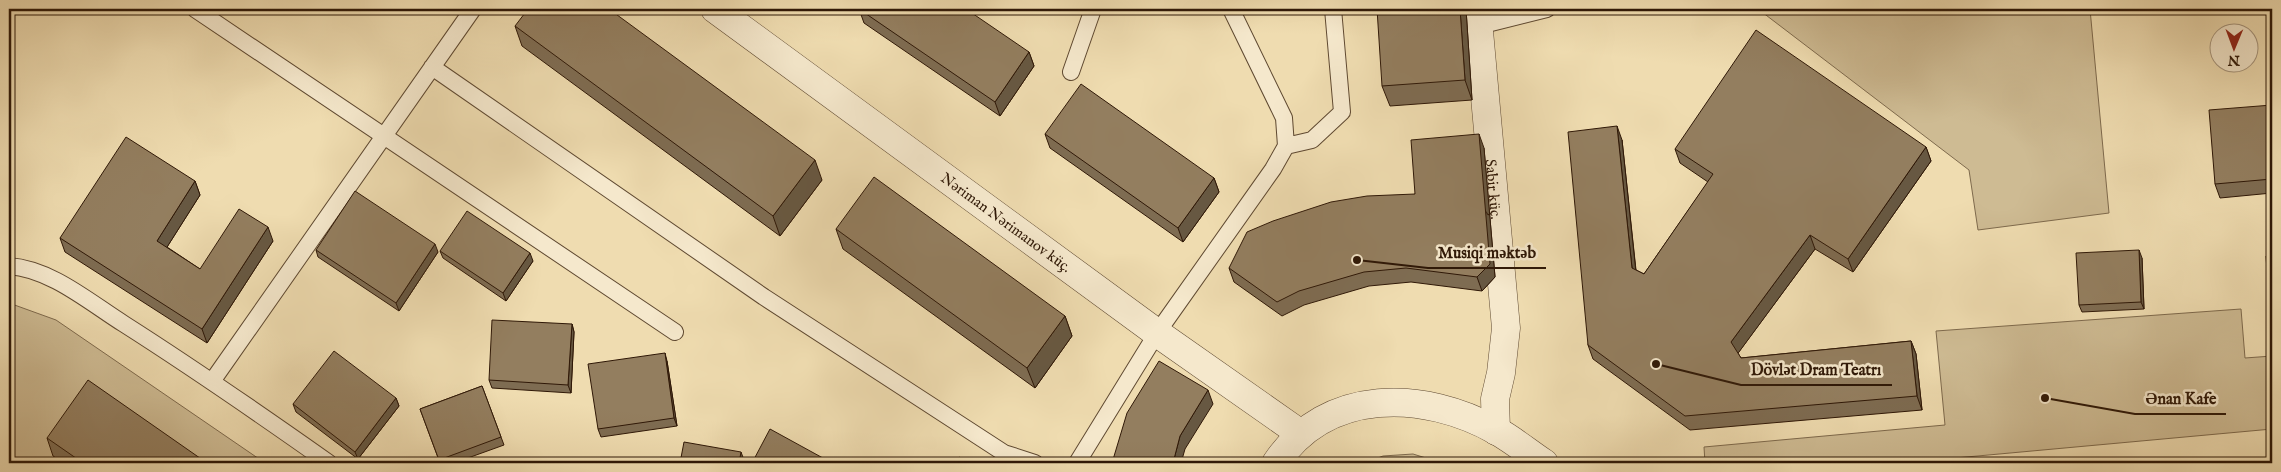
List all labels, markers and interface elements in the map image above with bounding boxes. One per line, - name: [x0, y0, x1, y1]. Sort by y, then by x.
- north arrow: [2208, 22, 2258, 72]
- text: N: [2228, 51, 2241, 69]
- street label: Sabir küç.: [1481, 158, 1505, 220]
- street label: Nəriman Nərimanov küç.: [937, 169, 1075, 277]
- callout: Musiqi məktəb: [1428, 237, 1546, 268]
- text: Musiqi məktəb: [1438, 244, 1536, 264]
- callout: Dövlət Dram Teatrı: [1741, 354, 1892, 385]
- text: Dövlət Dram Teatrı: [1751, 361, 1882, 381]
- callout: Ənan Kafe: [2135, 383, 2226, 414]
- text: Ənan Kafe: [2146, 390, 2217, 410]

